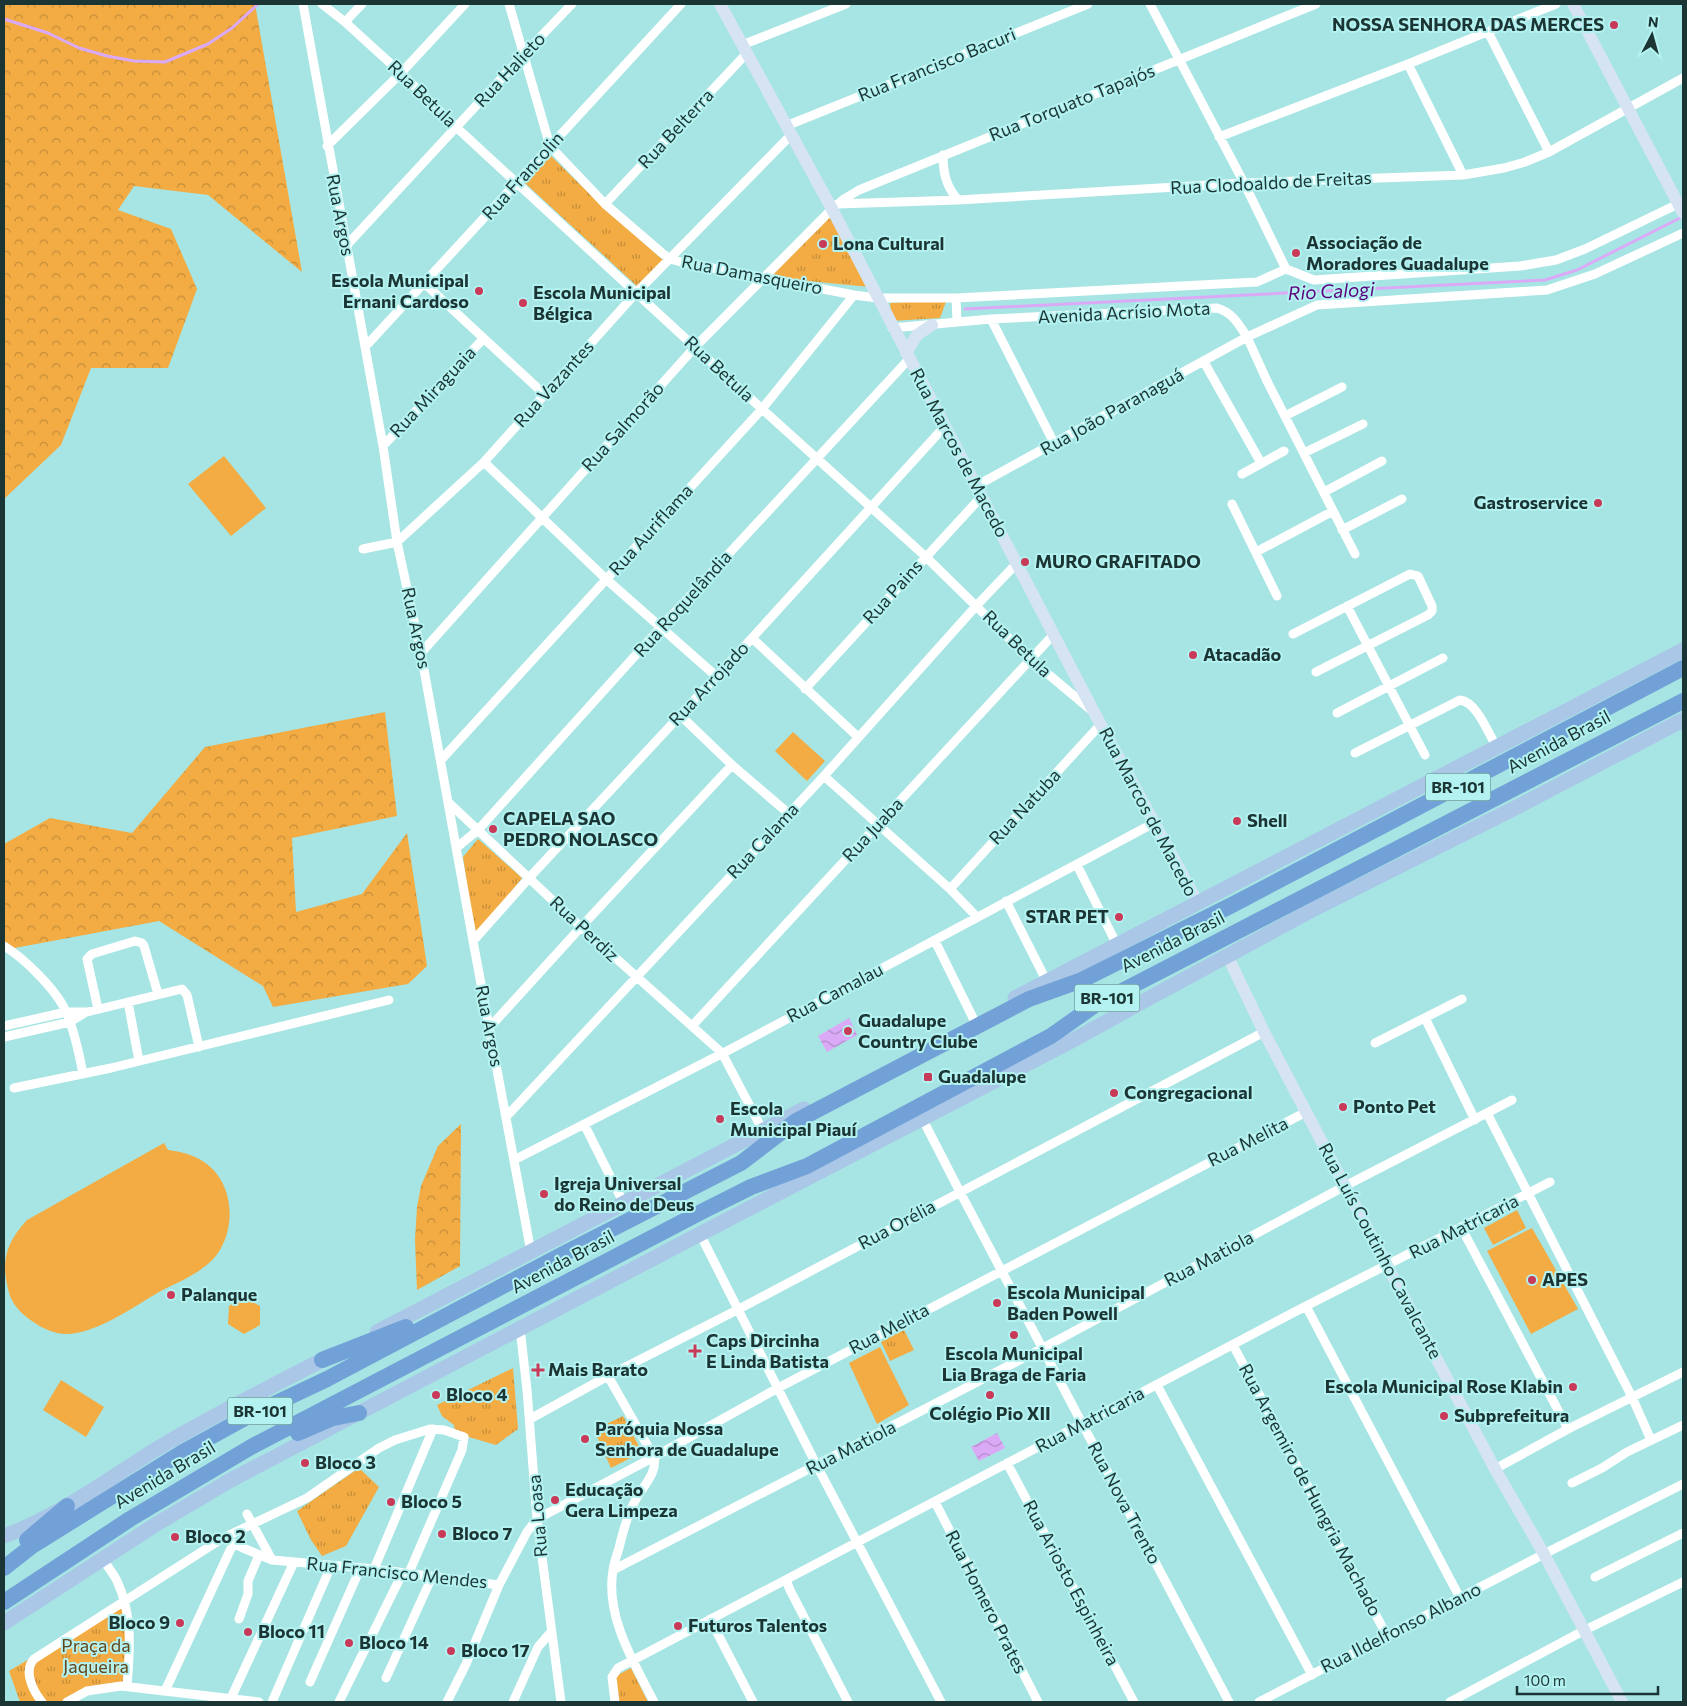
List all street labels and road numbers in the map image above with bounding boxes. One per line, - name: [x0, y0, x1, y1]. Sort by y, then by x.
- street label: Rua Francisco Bacuri: [854, 22, 1019, 106]
- street label: Rua Halieto: [469, 27, 549, 111]
- street label: Rua Betula: [384, 55, 462, 132]
- street label: Rua Torquato Tapajós: [985, 59, 1158, 145]
- street label: Rua Belterra: [633, 84, 718, 173]
- street label: Rua Francolin: [477, 127, 568, 224]
- street label: Rua Clodoaldo de Freitas: [1170, 166, 1372, 198]
- street label: Rua Argos: [322, 172, 360, 258]
- street label: Rua Damasqueiro: [680, 250, 825, 298]
- street label: Avenida Acrísio Mota: [1037, 296, 1211, 328]
- street label: Rua Betula: [680, 330, 759, 406]
- street label: Rua Vazantes: [509, 335, 598, 431]
- street label: Rua Miraguaia: [385, 341, 480, 441]
- street label: Rua João Paranaguá: [1036, 363, 1187, 460]
- street label: Rua Marcos de Macedo: [906, 364, 1014, 541]
- street label: Rua Salmorão: [576, 377, 668, 476]
- street label: Rua Auriflama: [604, 479, 697, 580]
- street label: Rua Roquelândia: [629, 546, 736, 661]
- street label: Rua Pains: [858, 555, 927, 628]
- street label: Rua Argos: [398, 585, 436, 671]
- street label: Rua Betula: [979, 605, 1057, 682]
- street label: Rua Arrojado: [664, 637, 753, 730]
- street label: Avenida Brasil: [1503, 705, 1614, 778]
- street label: Rua Marcos de Macedo: [1095, 723, 1203, 900]
- street label: Rua Natuba: [984, 764, 1065, 849]
- road number: BR-101: [1426, 774, 1490, 800]
- street label: Rua Juaba: [837, 793, 907, 866]
- street label: Rua Calama: [722, 798, 803, 883]
- street label: Rua Perdiz: [546, 891, 624, 966]
- street label: Avenida Brasil: [1117, 905, 1228, 977]
- street label: Rua Camalau: [783, 958, 886, 1027]
- street label: Rua Argos: [471, 983, 509, 1069]
- road number: BR-101: [1074, 984, 1140, 1011]
- street label: Rua Melita: [1204, 1111, 1292, 1171]
- street label: Rua Luís Coutinho Cavalcante: [1314, 1139, 1447, 1362]
- street label: Rua Matricaria: [1405, 1189, 1522, 1263]
- street label: Rua Orélia: [854, 1195, 939, 1254]
- street label: Avenida Brasil: [507, 1225, 618, 1298]
- street label: Rua Matiola: [1160, 1225, 1257, 1291]
- street label: Rua Melita: [845, 1298, 932, 1358]
- street label: Rua Argemiro de Hungria Machado: [1235, 1359, 1387, 1620]
- street label: Rua Matricaria: [1031, 1381, 1148, 1457]
- road number: BR-101: [228, 1398, 292, 1424]
- street label: Rua Matiola: [802, 1415, 899, 1479]
- street label: Avenida Brasil: [110, 1435, 219, 1513]
- street label: Rua Nova Trento: [1083, 1438, 1166, 1568]
- street label: Rua Loasa: [522, 1474, 552, 1558]
- street label: Rua Ariosto Espinheira: [1019, 1496, 1125, 1669]
- street label: Rua Homero Prates: [941, 1526, 1033, 1677]
- street label: Rua Francisco Mendes: [306, 1552, 489, 1592]
- street label: Rua Ildelfonso Albano: [1317, 1577, 1484, 1677]

